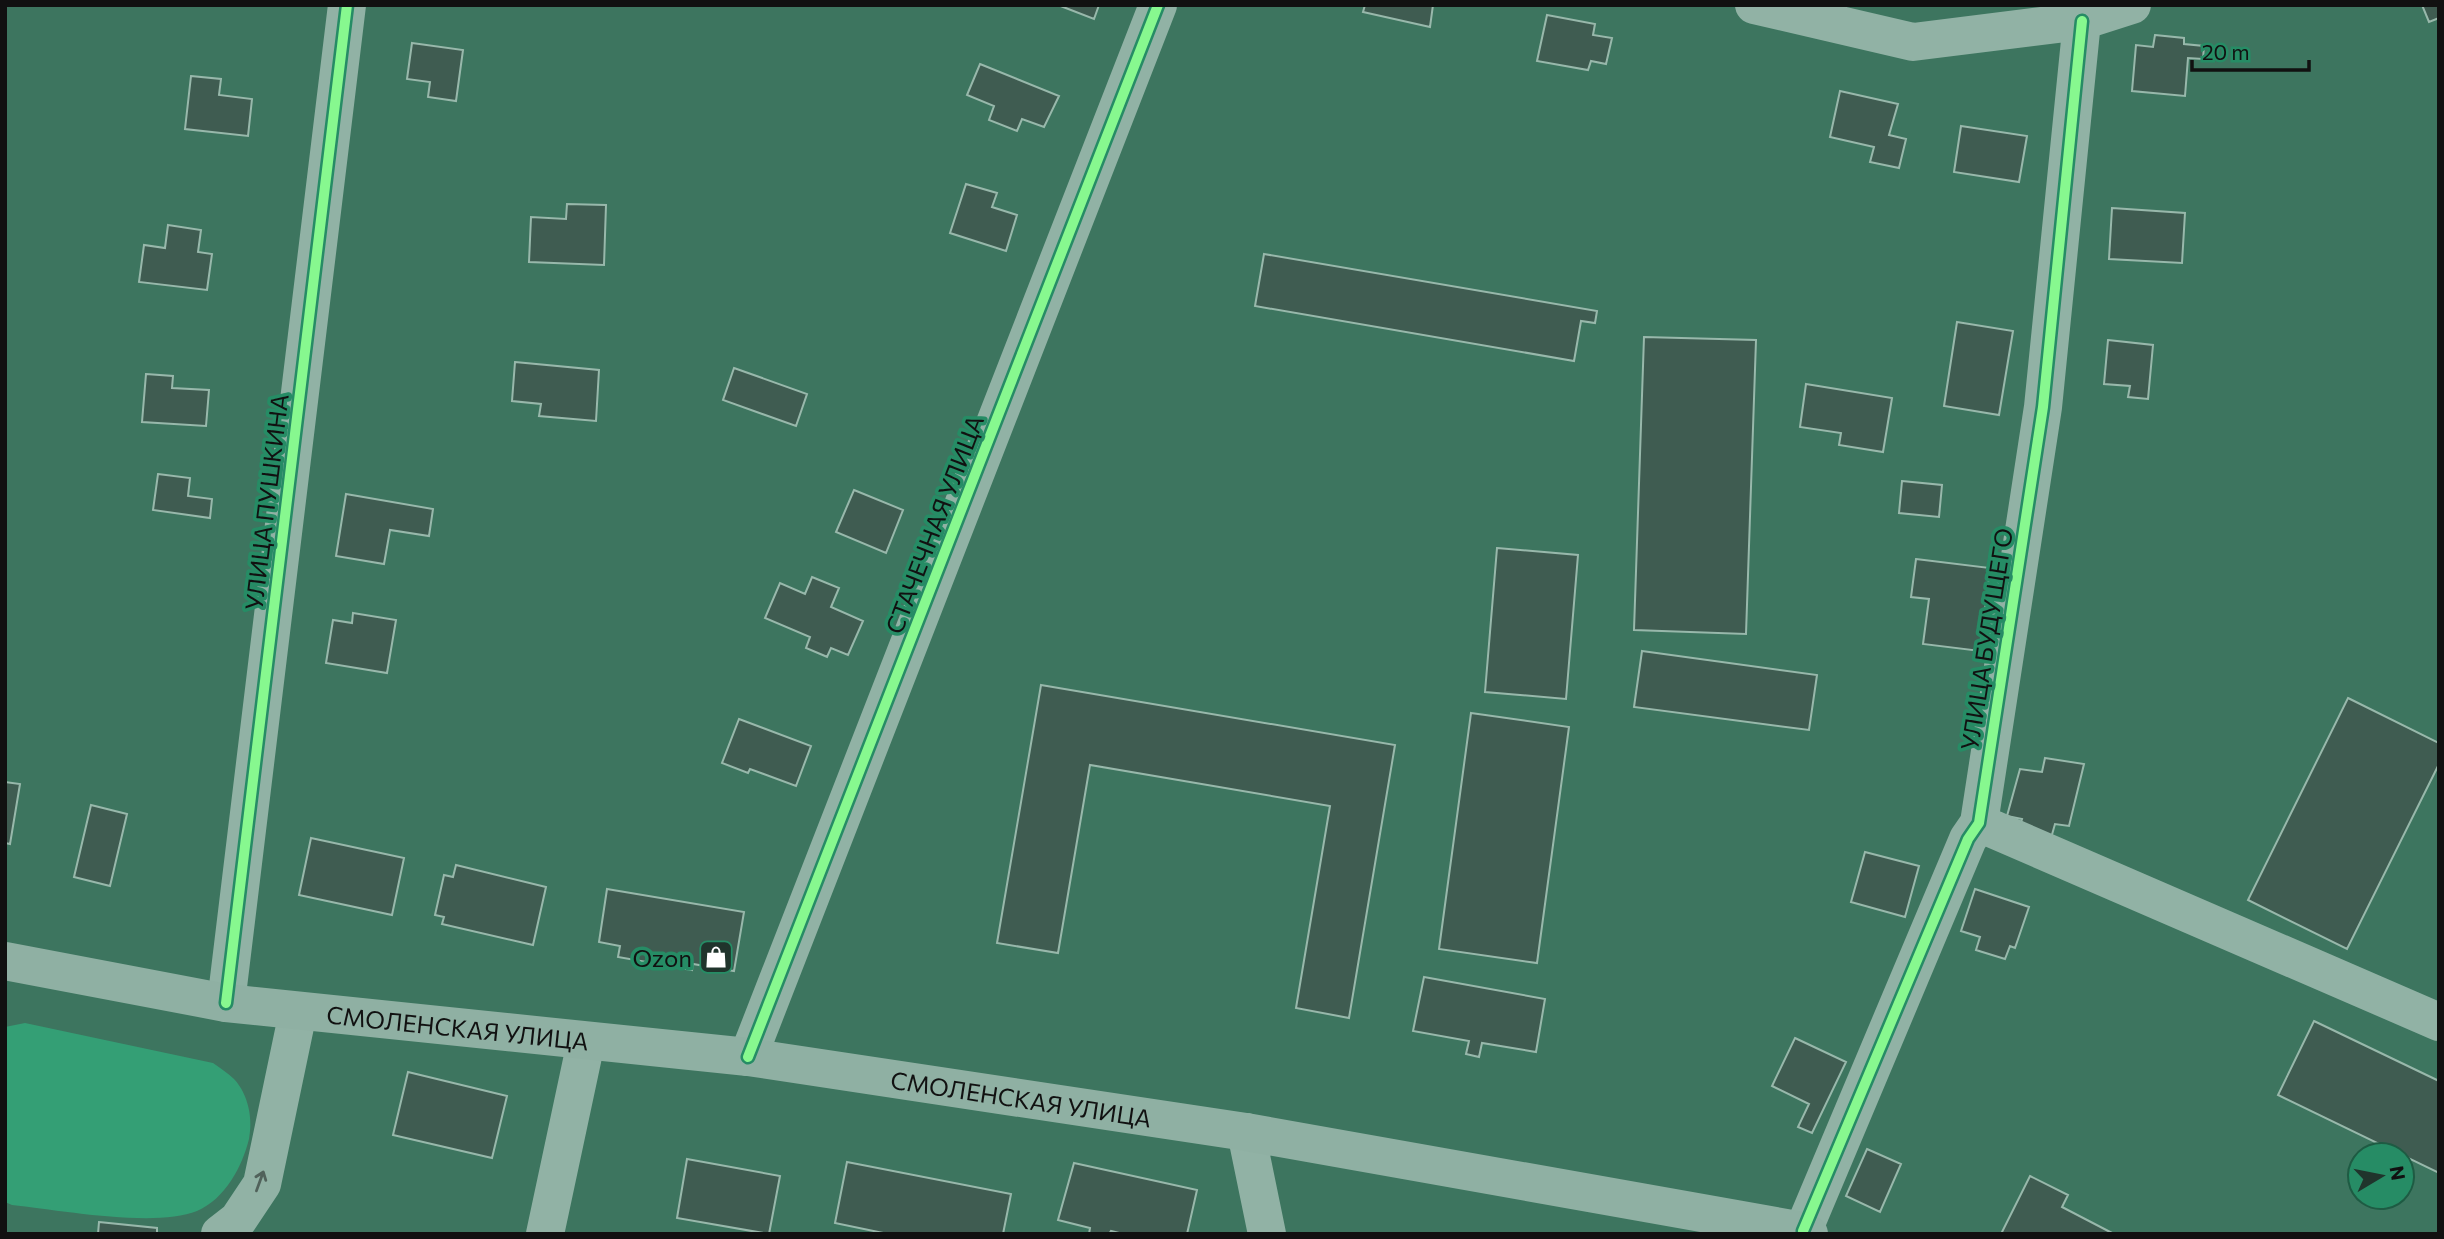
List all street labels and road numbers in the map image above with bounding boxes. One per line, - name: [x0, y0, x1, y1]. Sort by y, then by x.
- street label: УЛИЦА ПУШКИНА: [238, 392, 294, 612]
- street label: СТАЧЕЧНАЯ УЛИЦА: [879, 411, 989, 637]
- street label: УЛИЦА БУДУЩЕГО: [1954, 526, 2018, 752]
- street label: СМОЛЕНСКАЯ УЛИЦА: [325, 999, 590, 1055]
- street label: СМОЛЕНСКАЯ УЛИЦА: [889, 1064, 1154, 1132]

